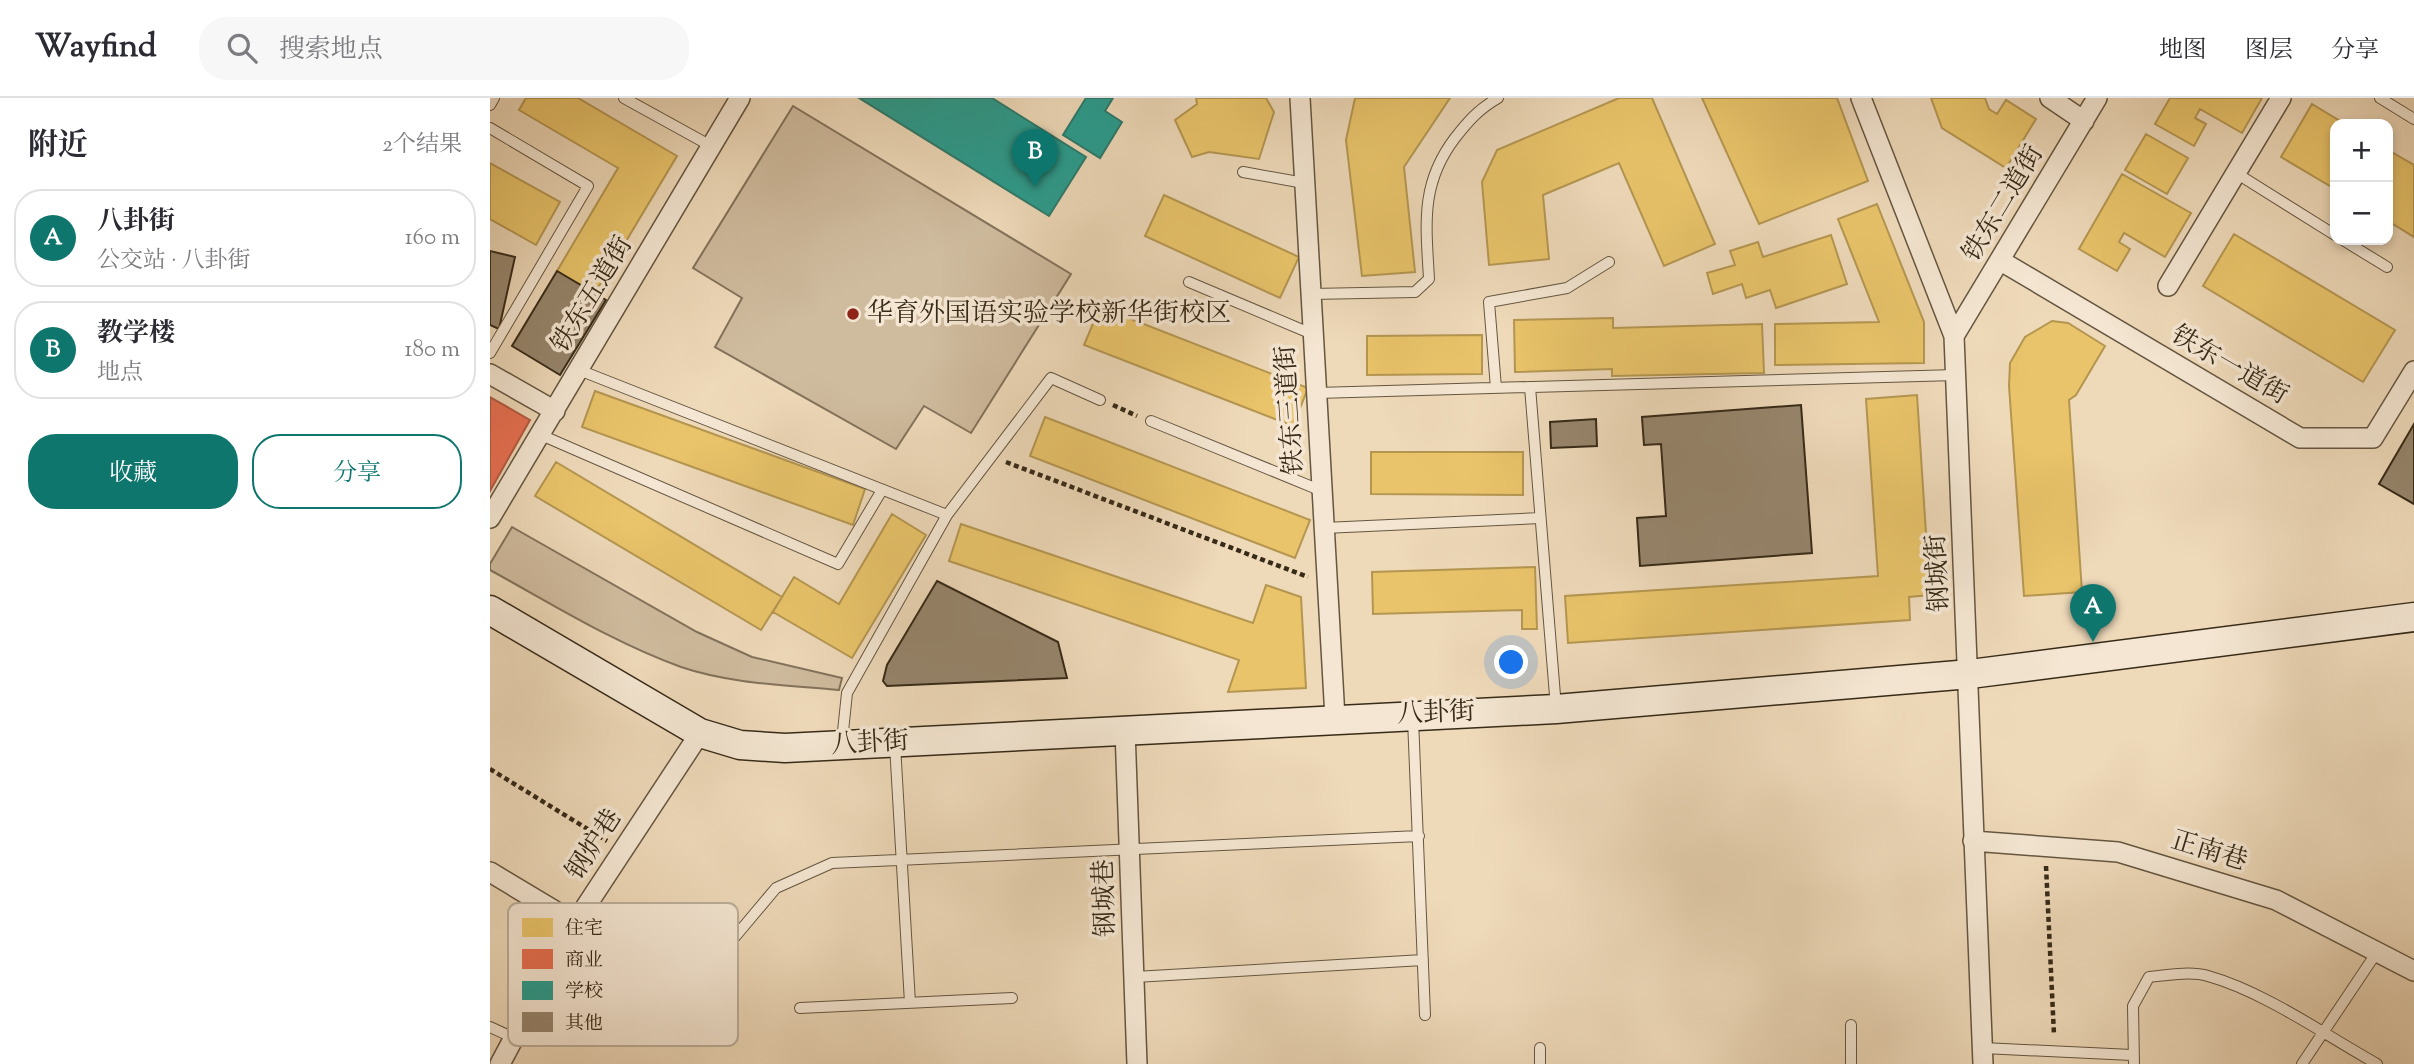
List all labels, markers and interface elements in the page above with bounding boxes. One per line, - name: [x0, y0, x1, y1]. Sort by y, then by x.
- search box: [199, 17, 689, 80]
- text: Wayfind: [35, 24, 157, 72]
- icon: search: [223, 29, 261, 67]
- text: 搜索地点: [279, 32, 383, 69]
- text: 地图: [2159, 34, 2207, 68]
- text: 图层: [2245, 34, 2293, 68]
- text: 分享: [2331, 34, 2379, 68]
- map controls: [2330, 119, 2393, 245]
- button: +: [2330, 119, 2393, 182]
- text: 附近: [28, 125, 88, 168]
- text: 2个结果: [382, 129, 462, 162]
- pin: B: [1012, 129, 1058, 187]
- street label: 铁东二道街: [1955, 139, 2053, 269]
- button: −: [2330, 182, 2393, 245]
- text: 八卦街: [97, 204, 175, 241]
- text: A: [44, 222, 62, 255]
- text: 160 m: [405, 222, 460, 255]
- street label: 铁东五道街: [544, 230, 642, 360]
- text: 公交站 · 八卦街: [97, 245, 251, 278]
- place label: 华育外国语实验学校新华街校区: [867, 296, 1231, 333]
- marker: 华育外国语实验学校新华街校区: [845, 306, 861, 322]
- text: 教学楼: [97, 316, 175, 353]
- street label: 铁东一道街: [2163, 317, 2295, 415]
- text: B: [46, 334, 60, 367]
- text: 180 m: [405, 334, 460, 367]
- street label: 铁东三道街: [1268, 344, 1314, 476]
- text: 地点: [97, 357, 143, 390]
- button: 收藏: [28, 434, 238, 509]
- button: 分享: [252, 434, 462, 509]
- street label: 钢城街: [1918, 533, 1960, 613]
- pin: A: [2070, 584, 2116, 642]
- your location: [1494, 645, 1528, 679]
- street label: 八卦街: [1396, 694, 1476, 734]
- street label: 八卦街: [830, 723, 910, 765]
- street label: 钢炉巷: [558, 802, 632, 888]
- street label: 正南巷: [2166, 823, 2252, 881]
- street label: 钢城巷: [1086, 858, 1126, 938]
- legend: [508, 903, 738, 1046]
- text: 住宅: [565, 916, 603, 943]
- text: 商业: [565, 948, 603, 975]
- text: 学校: [565, 979, 603, 1006]
- text: 其他: [565, 1011, 603, 1038]

